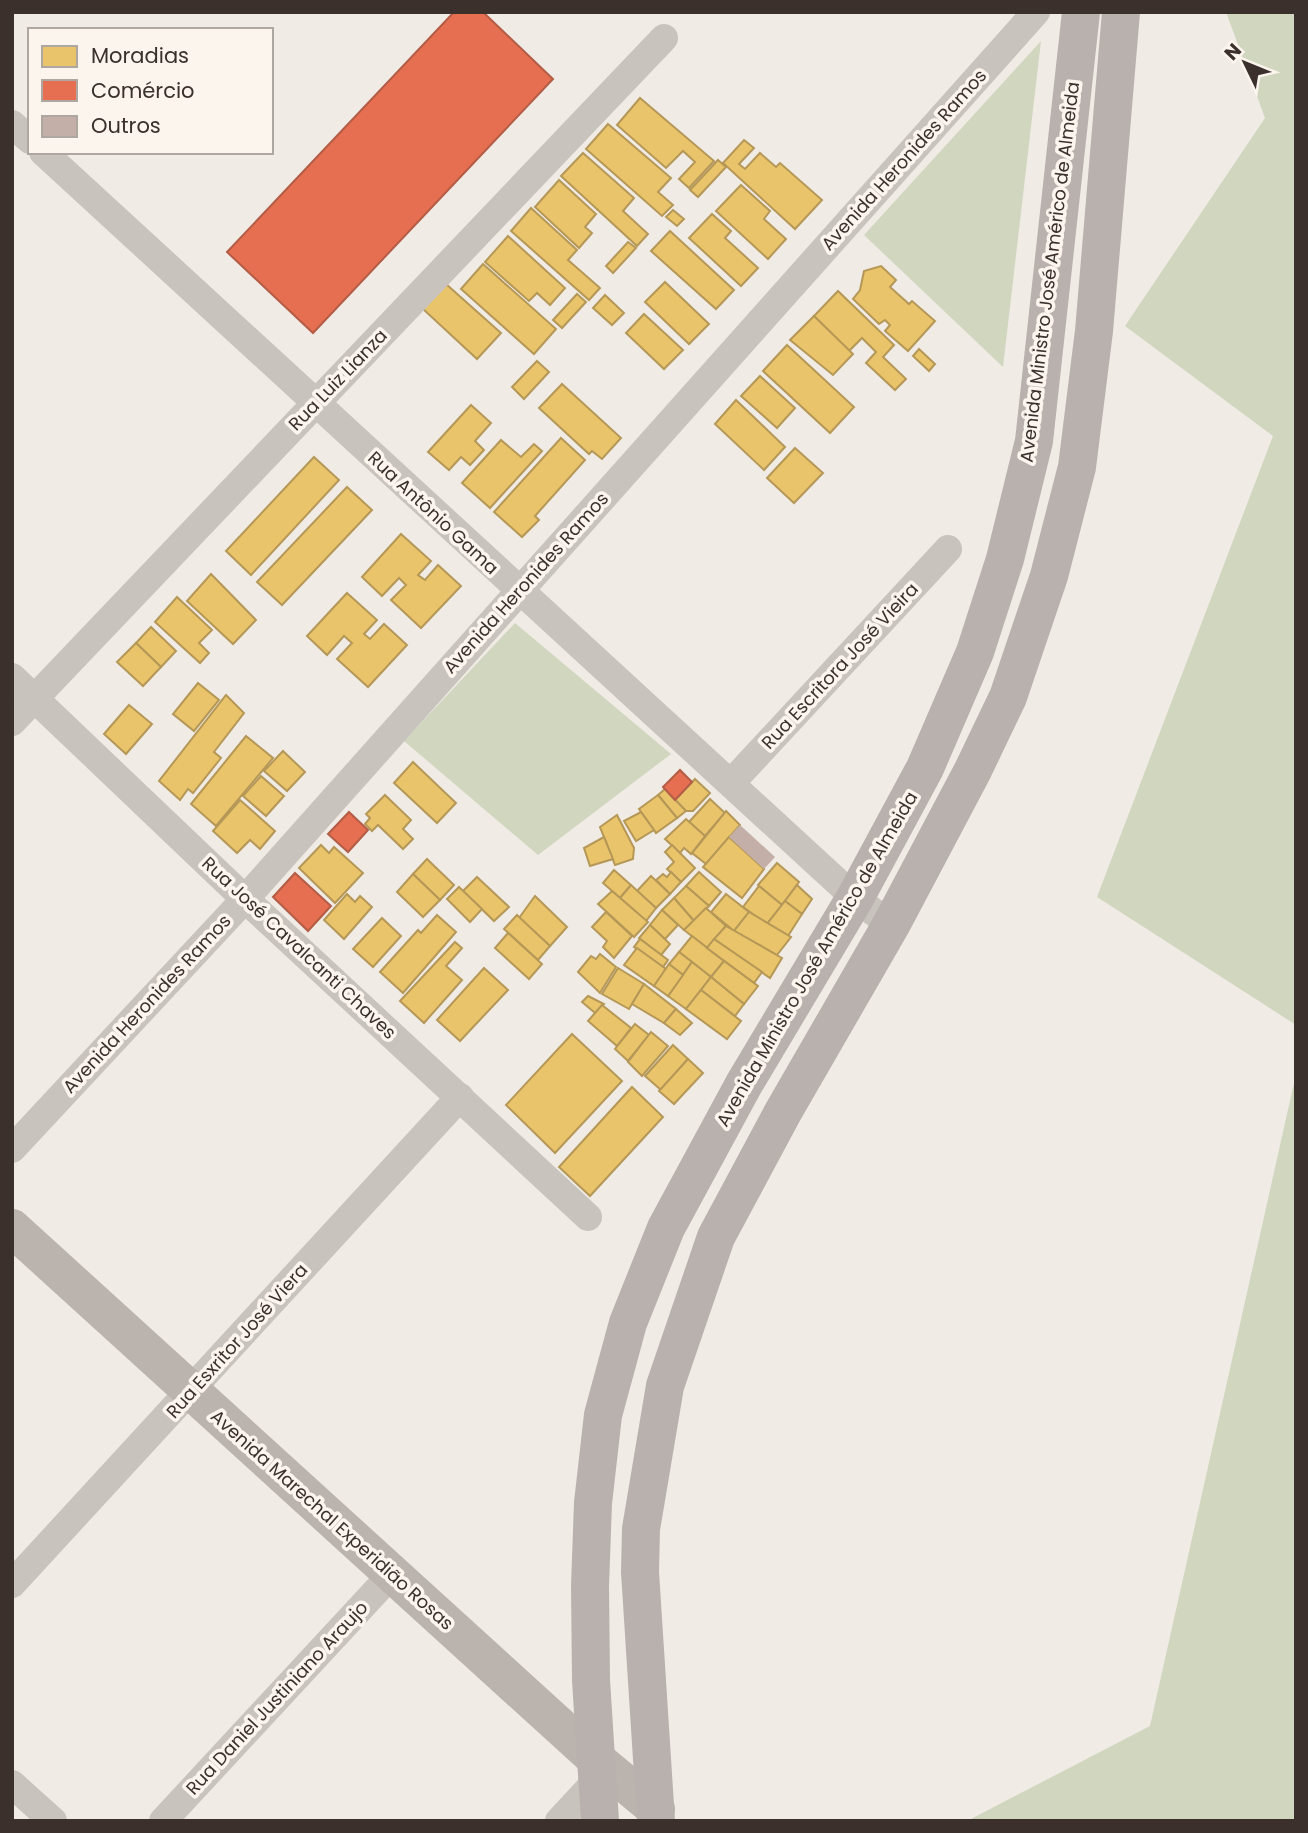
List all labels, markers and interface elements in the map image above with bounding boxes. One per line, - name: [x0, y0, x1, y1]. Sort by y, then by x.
- legend: [28, 28, 273, 154]
- north arrow: [1210, 28, 1280, 98]
- text: N: [1218, 37, 1248, 66]
- text: Moradias: [91, 41, 189, 70]
- street label: Avenida Heronides Ramos: [815, 63, 992, 256]
- text: Comércio: [91, 76, 195, 105]
- street label: Avenida Ministro José Américo de Almeida: [1014, 80, 1085, 464]
- text: Outros: [91, 111, 161, 140]
- street label: Rua Luiz Lianza: [283, 323, 393, 436]
- street label: Rua Antônio Gama: [363, 445, 504, 580]
- street label: Avenida Heronides Ramos: [437, 486, 614, 679]
- street label: Rua Escritora José Vieira: [756, 577, 924, 754]
- street label: Avenida Ministro José Américo de Almeida: [710, 787, 923, 1131]
- street label: Rua José Cavalcanti Chaves: [197, 851, 402, 1045]
- street label: Avenida Heronides Ramos: [57, 909, 236, 1099]
- street label: Rua Esxritor José Viera: [160, 1258, 313, 1424]
- street label: Avenida Marechal Experidião Rosas: [206, 1404, 459, 1636]
- street label: Rua Daniel Justiniano Araujo: [180, 1595, 373, 1800]

